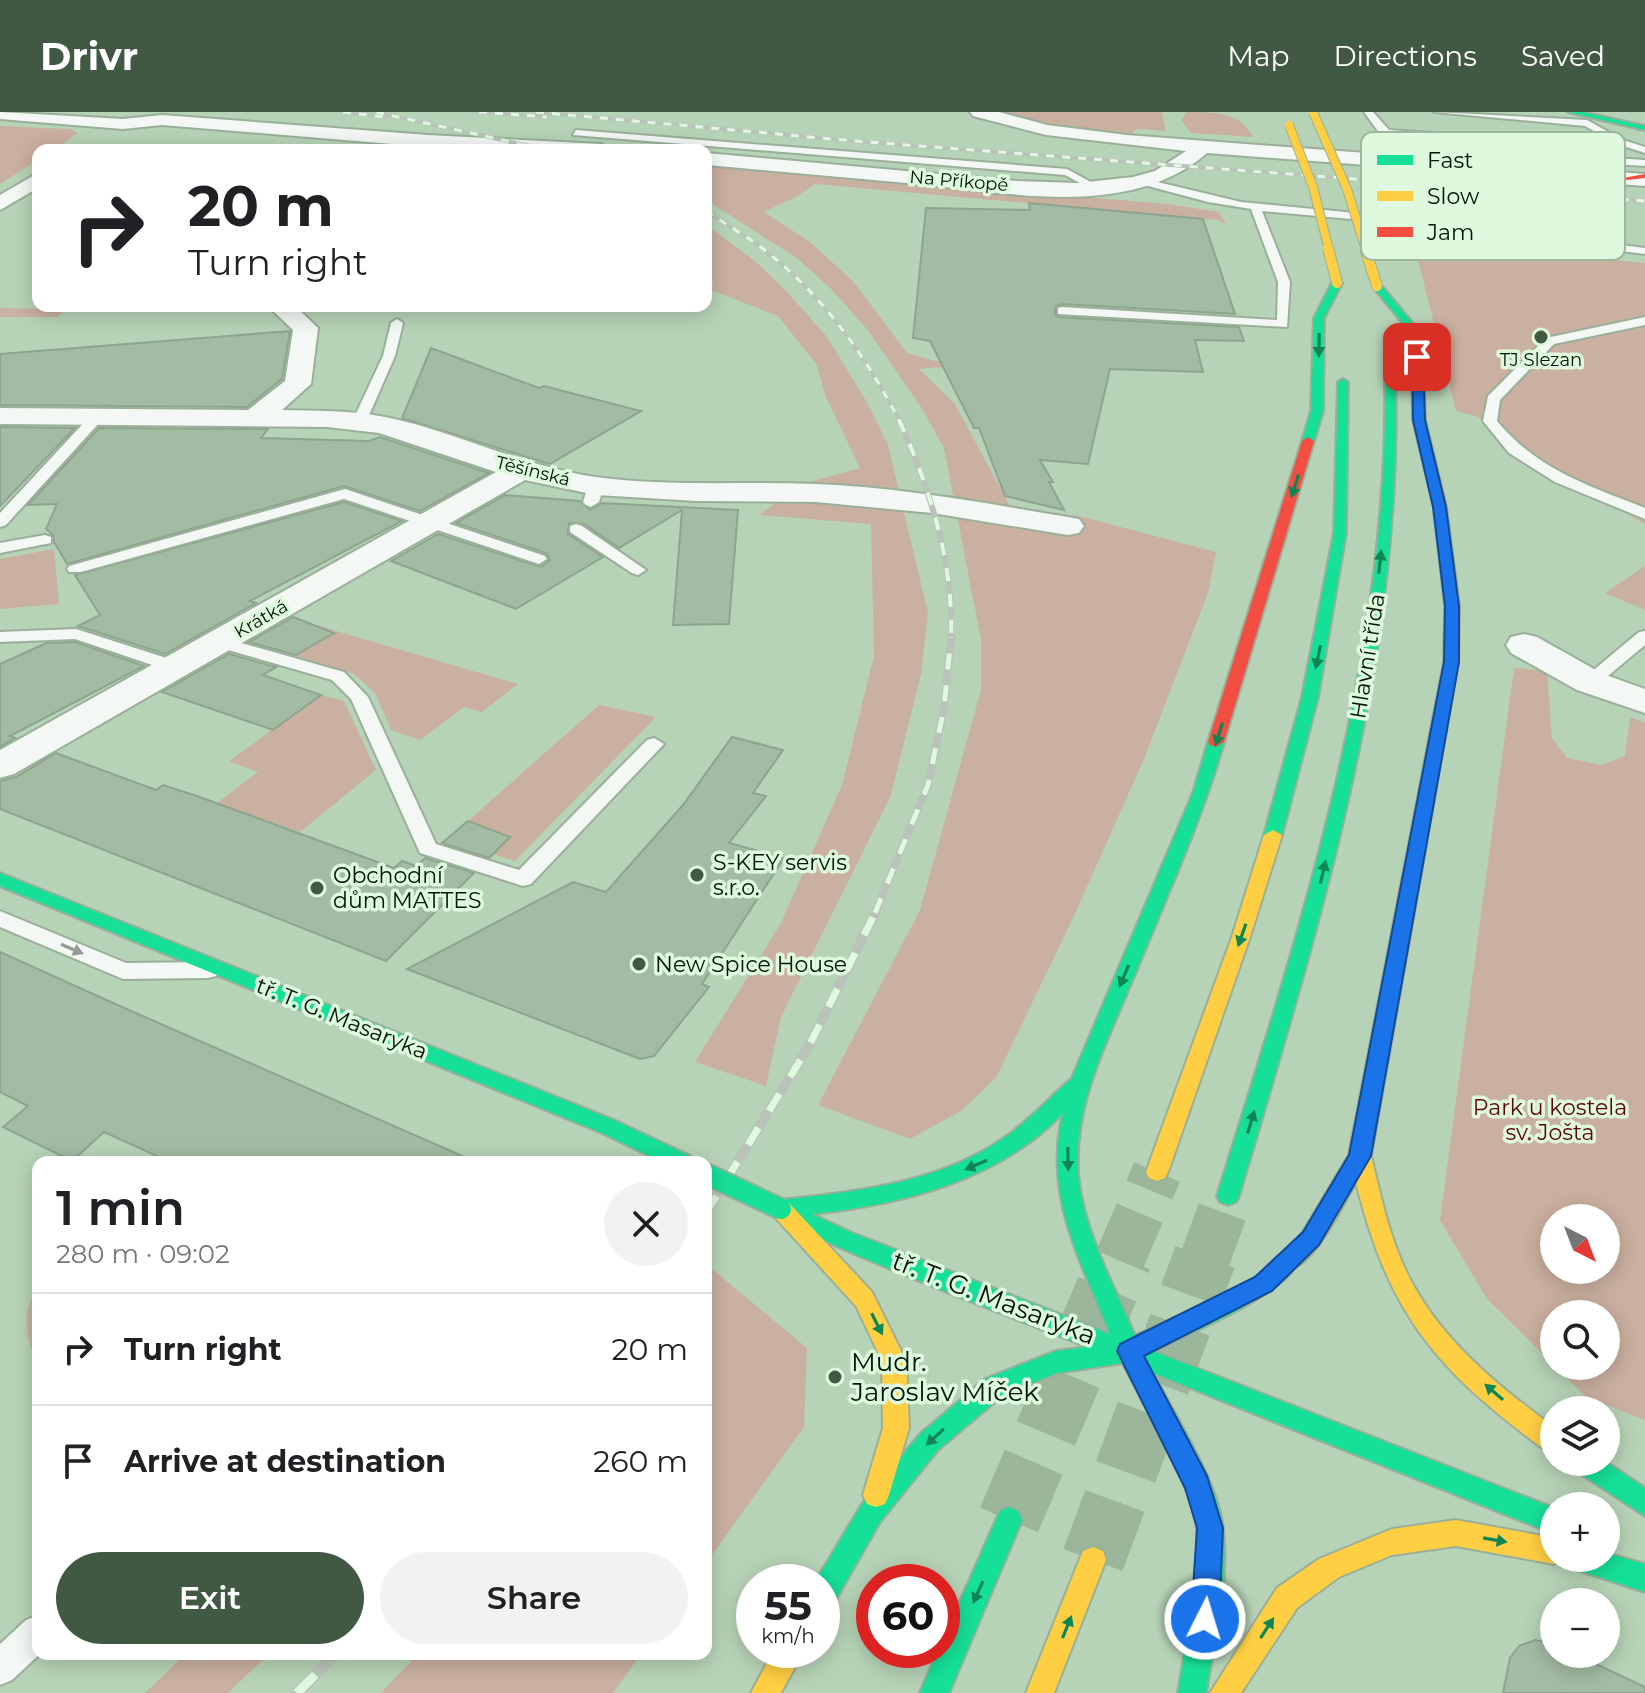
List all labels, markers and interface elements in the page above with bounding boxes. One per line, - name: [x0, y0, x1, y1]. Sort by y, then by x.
- text: Drivr: [40, 33, 138, 80]
- text: Map: [1227, 39, 1289, 73]
- text: Directions: [1333, 39, 1477, 73]
- text: Saved: [1521, 39, 1605, 73]
- legend: [1361, 132, 1625, 260]
- text: Fast: [1427, 147, 1473, 174]
- street label: Na Příkopě: [909, 166, 1009, 196]
- text: 20 m: [188, 172, 334, 240]
- icon: right: [56, 176, 160, 280]
- text: Slow: [1427, 183, 1480, 210]
- text: Jam: [1426, 219, 1474, 246]
- text: Turn right: [188, 240, 368, 284]
- pin: [1383, 323, 1451, 391]
- marker: TJ Slezan: [1532, 328, 1550, 346]
- one-way arrow: [1313, 333, 1325, 358]
- icon: arrive: [1395, 335, 1439, 379]
- place label: TJ Slezan: [1500, 349, 1582, 371]
- street label: Těšínská: [493, 451, 573, 491]
- one-way arrow: [1288, 474, 1301, 498]
- one-way arrow: [1374, 549, 1387, 574]
- street label: Hlavní třída: [1344, 592, 1391, 721]
- street label: Krátká: [230, 595, 292, 643]
- one-way arrow: [1311, 645, 1324, 670]
- one-way arrow: [1212, 723, 1225, 747]
- place label: S-KEY servis s.r.o.: [713, 849, 847, 901]
- one-way arrow: [1318, 859, 1330, 884]
- place label: Obchodní dům MATTES: [333, 862, 482, 914]
- marker: S-KEY servis s.r.o.: [688, 866, 706, 884]
- marker: Obchodní dům MATTES: [308, 879, 326, 897]
- one-way arrow: [1236, 923, 1248, 947]
- one-way arrow: [60, 942, 83, 956]
- place label: New Spice House: [655, 951, 847, 978]
- marker: New Spice House: [630, 955, 648, 973]
- one-way arrow: [1118, 964, 1131, 988]
- street label: tř. T. G. Masaryka: [252, 972, 431, 1065]
- park label: Park u kostela sv. Jošta: [1473, 1094, 1627, 1146]
- one-way arrow: [1245, 1109, 1258, 1133]
- one-way arrow: [1062, 1147, 1074, 1172]
- one-way arrow: [964, 1158, 988, 1171]
- text: 1 min: [56, 1179, 185, 1237]
- button: close: [604, 1182, 688, 1266]
- north arrow: [1540, 1204, 1620, 1284]
- map controls: [1540, 1204, 1620, 1668]
- text: 280 m · 09:02: [56, 1238, 230, 1270]
- street label: tř. T. G. Masaryka: [888, 1244, 1100, 1352]
- button: search: [1540, 1300, 1620, 1380]
- one-way arrow: [870, 1312, 883, 1335]
- icon: right: [56, 1327, 100, 1371]
- text: Turn right: [124, 1331, 281, 1368]
- text: 20 m: [611, 1331, 688, 1368]
- place label: Mudr. Jaroslav Míček: [850, 1346, 1039, 1408]
- marker: Mudr. Jaroslav Míček: [826, 1368, 844, 1386]
- one-way arrow: [1484, 1384, 1504, 1401]
- button: layers: [1540, 1396, 1620, 1476]
- one-way arrow: [926, 1428, 945, 1446]
- icon: arrive: [56, 1439, 100, 1483]
- text: Arrive at destination: [124, 1443, 446, 1480]
- text: 260 m: [593, 1443, 688, 1480]
- button: +: [1540, 1492, 1620, 1572]
- one-way arrow: [1483, 1534, 1508, 1546]
- button: Exit: [56, 1552, 364, 1644]
- button: Share: [380, 1552, 688, 1644]
- speed limit sign: 60: [856, 1564, 960, 1668]
- position arrow: [1163, 1577, 1247, 1661]
- one-way arrow: [971, 1580, 985, 1604]
- text: 55: [764, 1581, 812, 1630]
- button: −: [1540, 1588, 1620, 1668]
- one-way arrow: [1061, 1615, 1074, 1639]
- one-way arrow: [1259, 1617, 1274, 1639]
- text: km/h: [761, 1624, 815, 1648]

